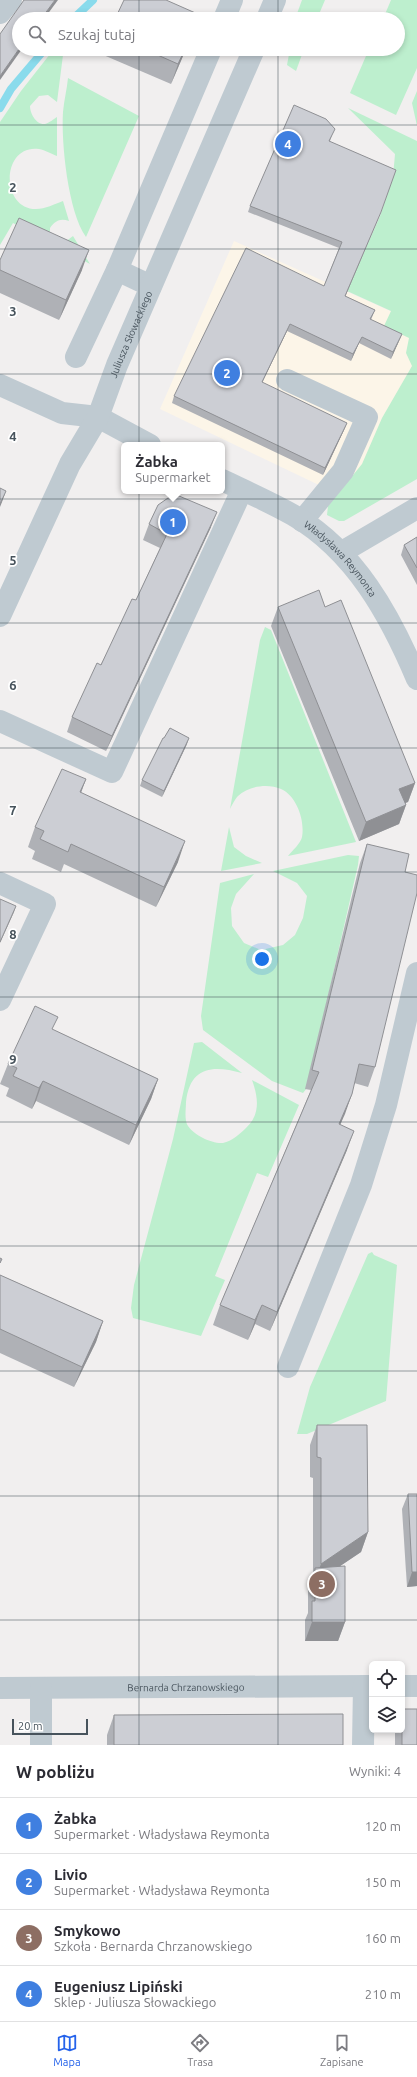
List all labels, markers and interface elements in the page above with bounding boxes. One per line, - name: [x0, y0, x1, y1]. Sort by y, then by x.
- search box: [12, 12, 405, 56]
- icon: search: [26, 23, 48, 45]
- text: Szukaj tutaj: [58, 26, 135, 43]
- pin: 4: [275, 129, 301, 159]
- text: 2: [9, 180, 17, 194]
- street label: Juliusza Słowackiego: [108, 289, 155, 380]
- text: 3: [9, 304, 17, 318]
- pin: 2: [214, 358, 240, 388]
- text: 4: [9, 429, 17, 443]
- popup: [121, 442, 225, 494]
- text: Żabka: [135, 453, 178, 470]
- text: Supermarket: [135, 470, 211, 484]
- pin: 1: [160, 507, 186, 537]
- street label: Władysława Reymonta: [302, 519, 378, 599]
- text: 5: [9, 553, 17, 567]
- text: 6: [9, 678, 17, 692]
- text: 7: [9, 803, 17, 817]
- text: 8: [9, 927, 17, 941]
- your location: [252, 949, 272, 969]
- text: 9: [9, 1052, 17, 1066]
- pin: 3: [309, 1569, 335, 1599]
- map controls: [369, 1661, 405, 1733]
- button: locate: [369, 1661, 405, 1697]
- street label: Bernarda Chrzanowskiego: [127, 1682, 245, 1693]
- button: layers: [369, 1697, 405, 1733]
- scale bar: [12, 1717, 88, 1736]
- text: 20 m: [18, 1720, 42, 1732]
- text: W pobliżu: [16, 1762, 95, 1781]
- text: Wyniki: 4: [349, 1764, 401, 1778]
- text: Żabka: [54, 1810, 97, 1827]
- text: 1: [25, 1819, 33, 1833]
- text: 120 m: [365, 1819, 401, 1833]
- text: Supermarket · Władysława Reymonta: [54, 1827, 270, 1841]
- text: Livio: [54, 1866, 87, 1883]
- text: 2: [25, 1875, 33, 1889]
- text: 150 m: [365, 1875, 401, 1889]
- text: Supermarket · Władysława Reymonta: [54, 1883, 270, 1897]
- text: Smykowo: [54, 1922, 121, 1939]
- text: 3: [25, 1931, 33, 1945]
- text: 160 m: [365, 1931, 401, 1945]
- text: Szkoła · Bernarda Chrzanowskiego: [54, 1939, 252, 1953]
- text: Eugeniusz Lipiński: [54, 1978, 183, 1995]
- text: 4: [25, 1987, 33, 2001]
- text: 210 m: [365, 1987, 401, 2001]
- text: Sklep · Juliusza Słowackiego: [54, 1995, 216, 2009]
- tab: Mapa: [53, 2032, 81, 2068]
- tab: Trasa: [187, 2032, 213, 2068]
- tab: Zapisane: [320, 2032, 364, 2068]

